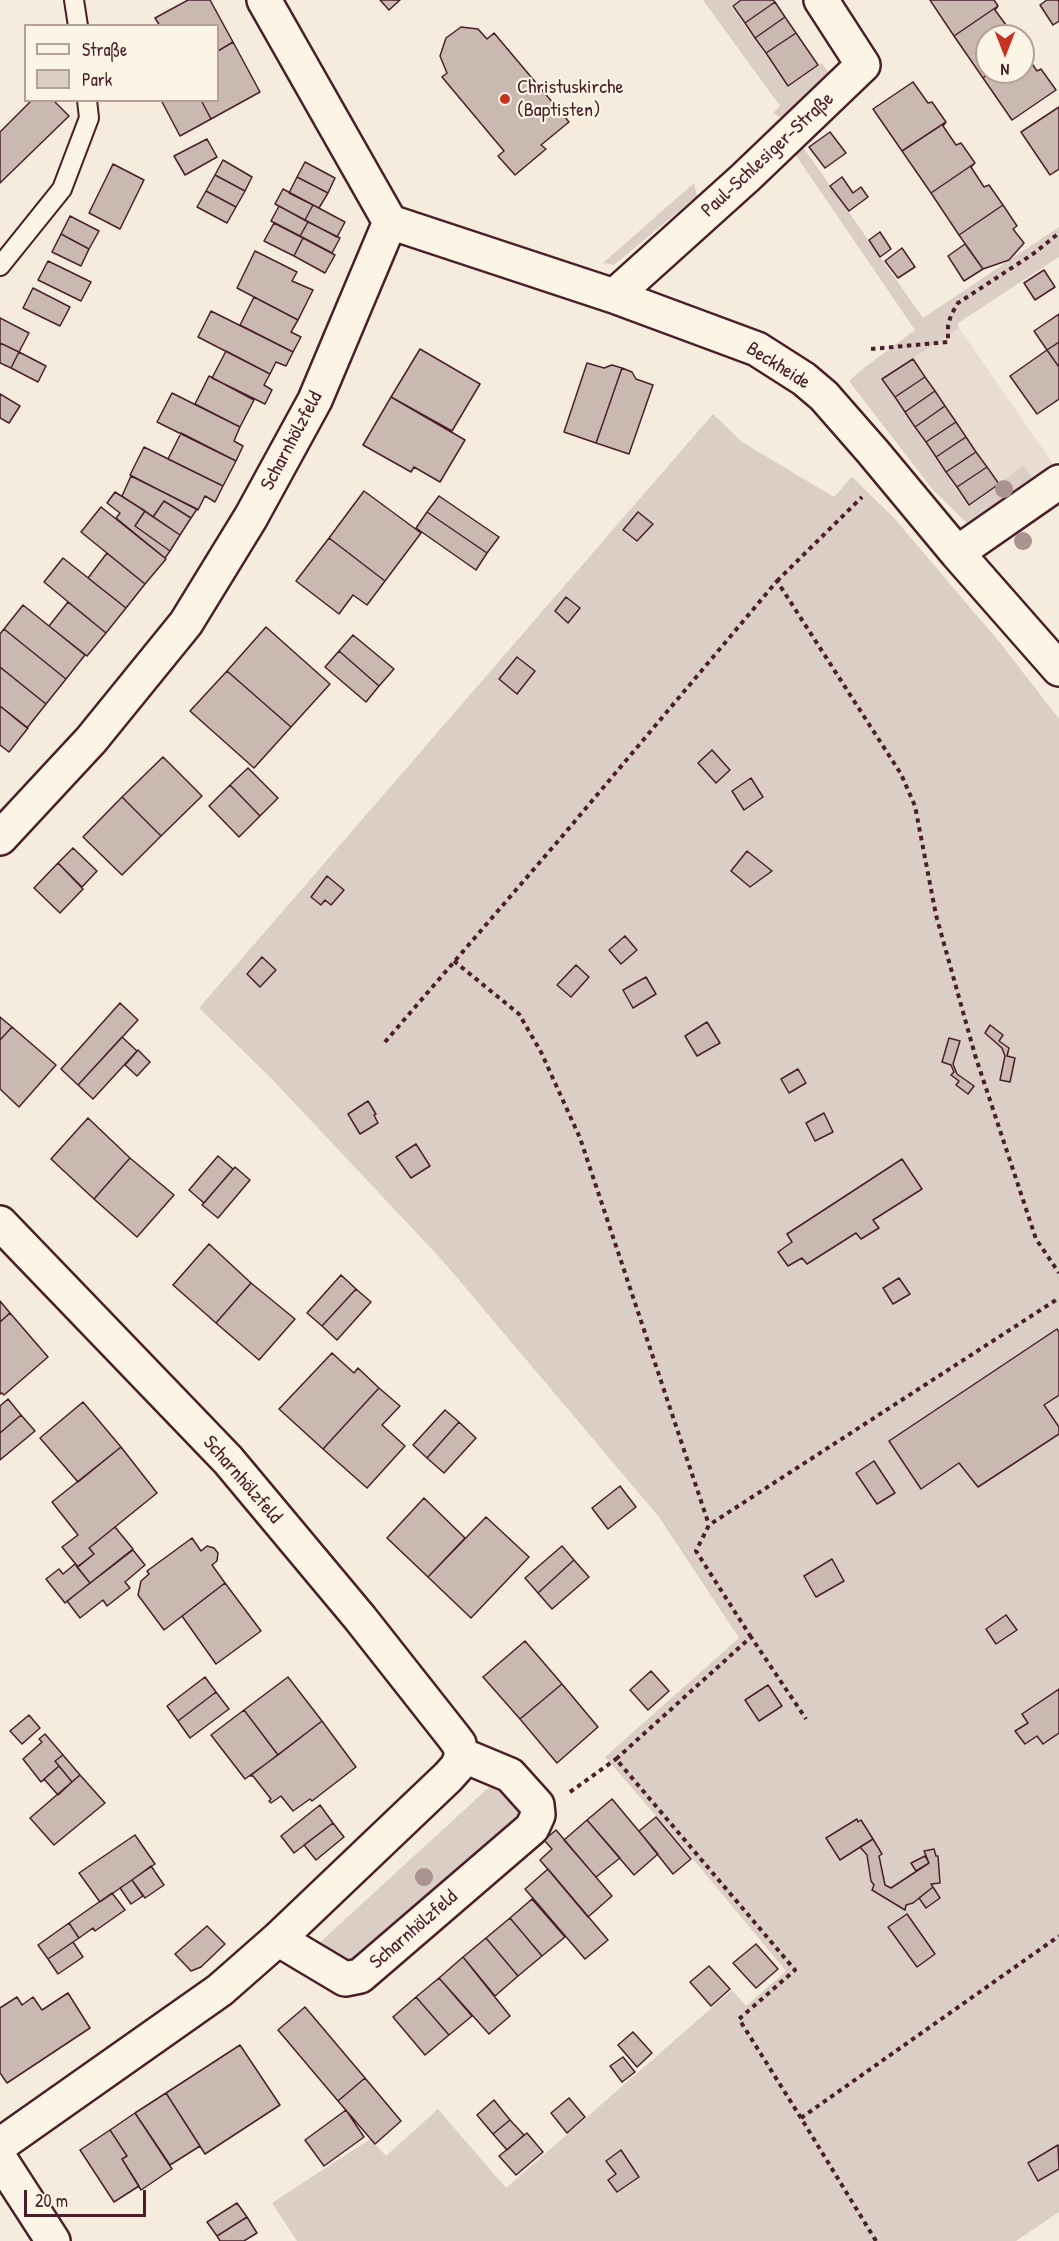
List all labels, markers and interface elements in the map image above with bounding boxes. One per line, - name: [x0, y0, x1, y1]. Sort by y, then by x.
- legend: [24, 24, 219, 102]
- north arrow: [975, 24, 1035, 84]
- text: Straße: [82, 37, 127, 62]
- text: N: [1001, 59, 1009, 81]
- text: Park: [82, 67, 112, 92]
- place label: Christuskirche (Baptisten): [517, 76, 623, 123]
- street label: Paul-Schlesiger-Straße: [697, 87, 839, 223]
- marker: Christuskirche (Baptisten): [498, 92, 512, 106]
- street label: Beckheide: [742, 337, 814, 395]
- street label: Scharnhölzfeld: [256, 387, 328, 495]
- street label: Scharnhölzfeld: [197, 1431, 287, 1529]
- street label: Scharnhölzfeld: [365, 1885, 463, 1975]
- scale bar: [27, 2178, 148, 2216]
- text: 20 m: [35, 2188, 68, 2213]

